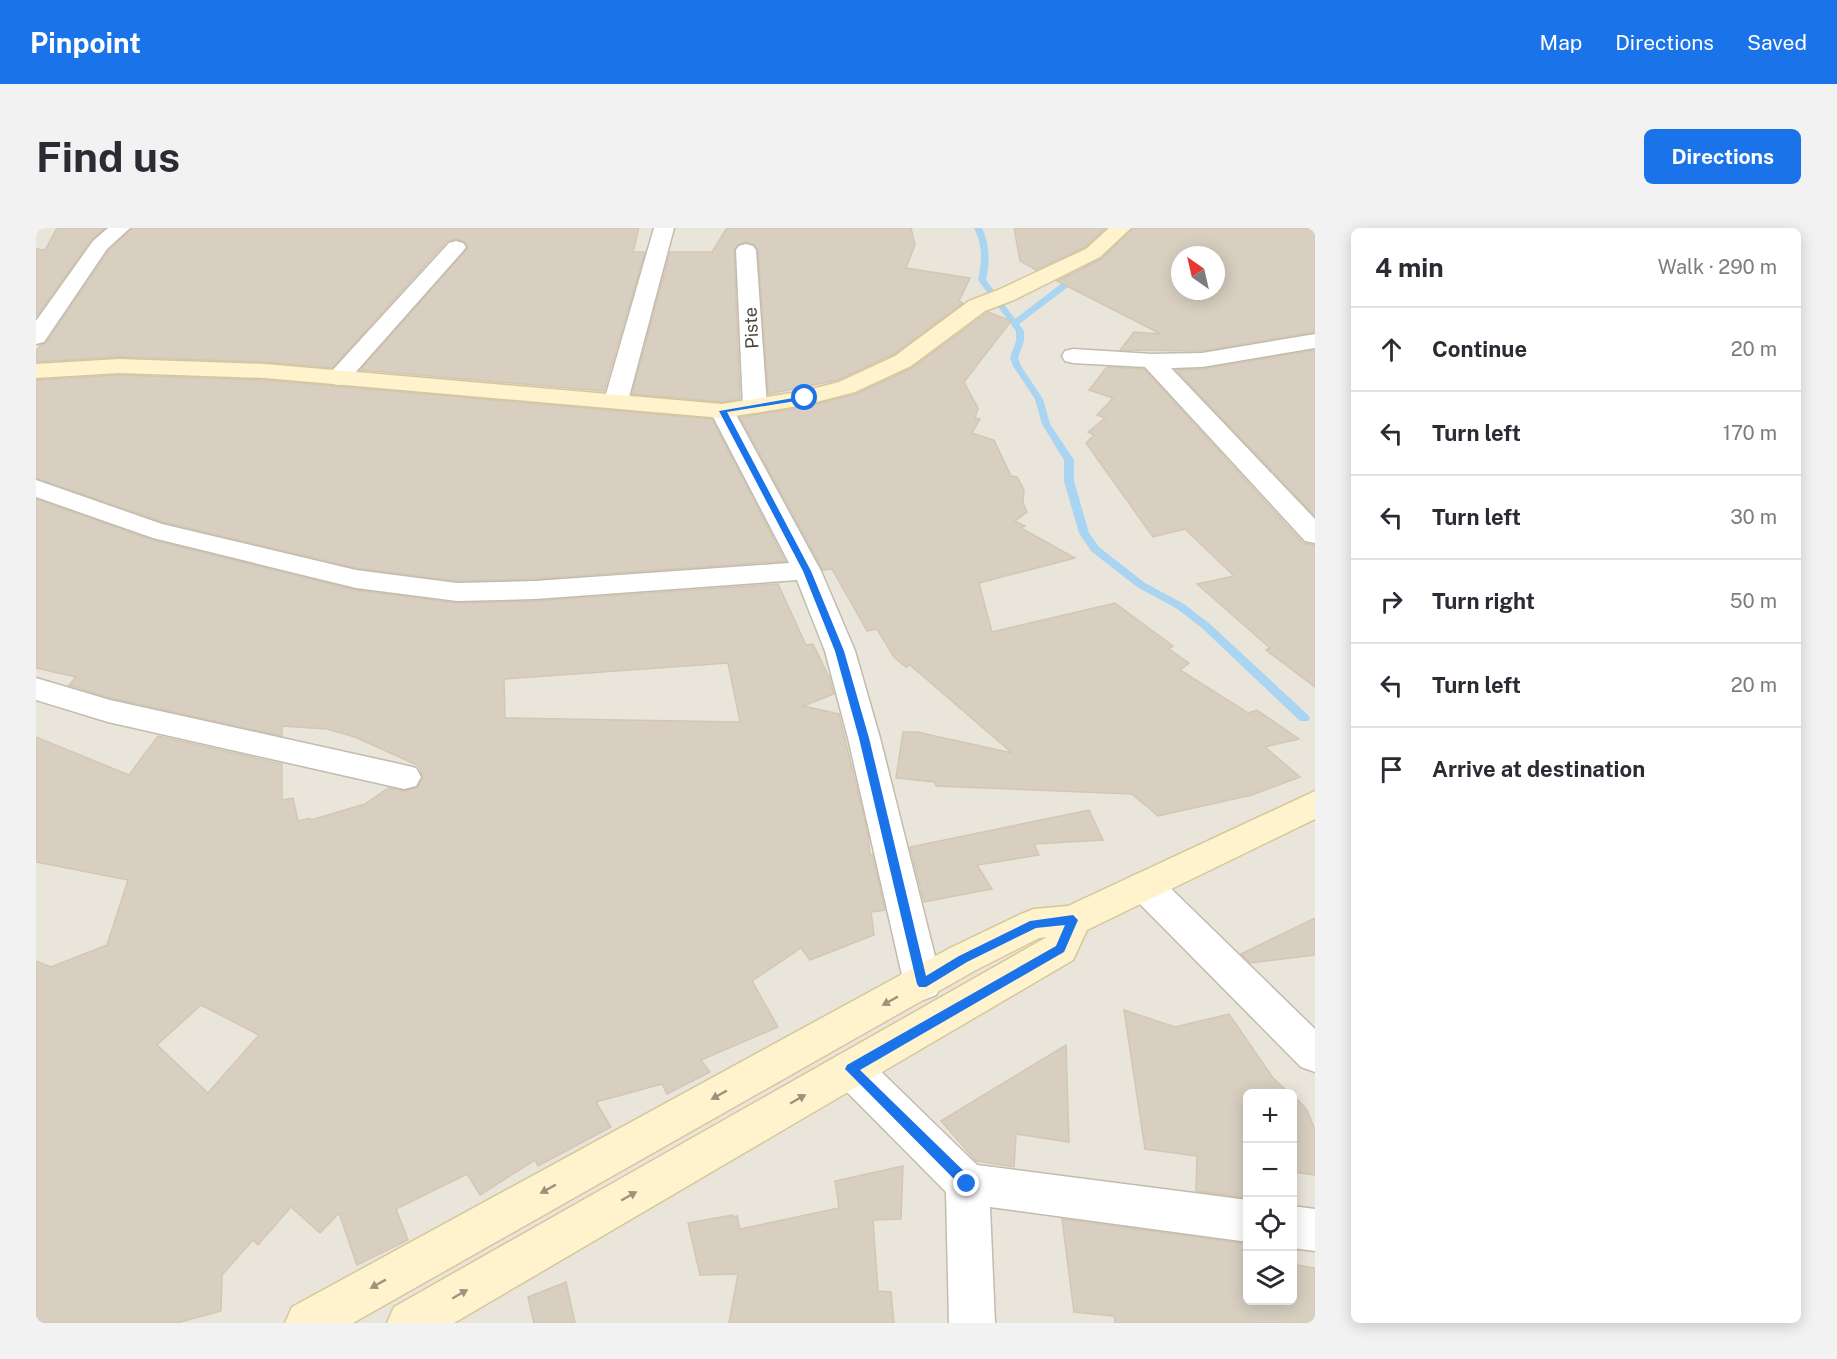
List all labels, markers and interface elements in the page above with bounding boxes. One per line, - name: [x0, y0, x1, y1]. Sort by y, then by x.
- text: Pinpoint: [30, 26, 141, 59]
- text: Map: [1540, 30, 1582, 55]
- text: Directions: [1615, 30, 1714, 55]
- text: Saved: [1747, 30, 1807, 55]
- button: Directions: [1644, 129, 1801, 184]
- text: Find us: [36, 132, 180, 181]
- north arrow: [1171, 246, 1225, 300]
- text: 4 min: [1375, 252, 1444, 283]
- text: Walk · 290 m: [1658, 255, 1777, 279]
- street label: Piste: [739, 307, 763, 349]
- icon: ahead: [1375, 333, 1408, 366]
- text: Continue: [1432, 336, 1527, 362]
- text: 20 m: [1731, 337, 1777, 361]
- route start: [791, 384, 817, 410]
- icon: left: [1375, 417, 1408, 450]
- text: Turn left: [1432, 420, 1521, 446]
- text: 170 m: [1723, 421, 1777, 445]
- icon: left: [1375, 501, 1408, 534]
- text: Turn left: [1432, 504, 1521, 530]
- text: 30 m: [1730, 505, 1777, 529]
- icon: right: [1375, 585, 1408, 618]
- text: Turn right: [1432, 588, 1535, 614]
- text: 50 m: [1730, 589, 1777, 613]
- icon: left: [1375, 669, 1408, 702]
- text: Turn left: [1432, 672, 1521, 698]
- text: 20 m: [1731, 673, 1777, 697]
- icon: arrive: [1375, 753, 1408, 786]
- text: Arrive at destination: [1432, 756, 1645, 782]
- one-way arrow: [881, 996, 898, 1006]
- map controls: [1243, 1089, 1297, 1305]
- button: +: [1243, 1089, 1297, 1143]
- one-way arrow: [710, 1090, 727, 1100]
- one-way arrow: [790, 1094, 807, 1104]
- button: −: [1243, 1143, 1297, 1197]
- route end: [953, 1170, 979, 1196]
- one-way arrow: [539, 1184, 556, 1194]
- one-way arrow: [621, 1191, 637, 1202]
- button: locate: [1243, 1197, 1297, 1251]
- button: layers: [1243, 1251, 1297, 1305]
- one-way arrow: [370, 1278, 386, 1289]
- one-way arrow: [452, 1289, 469, 1299]

